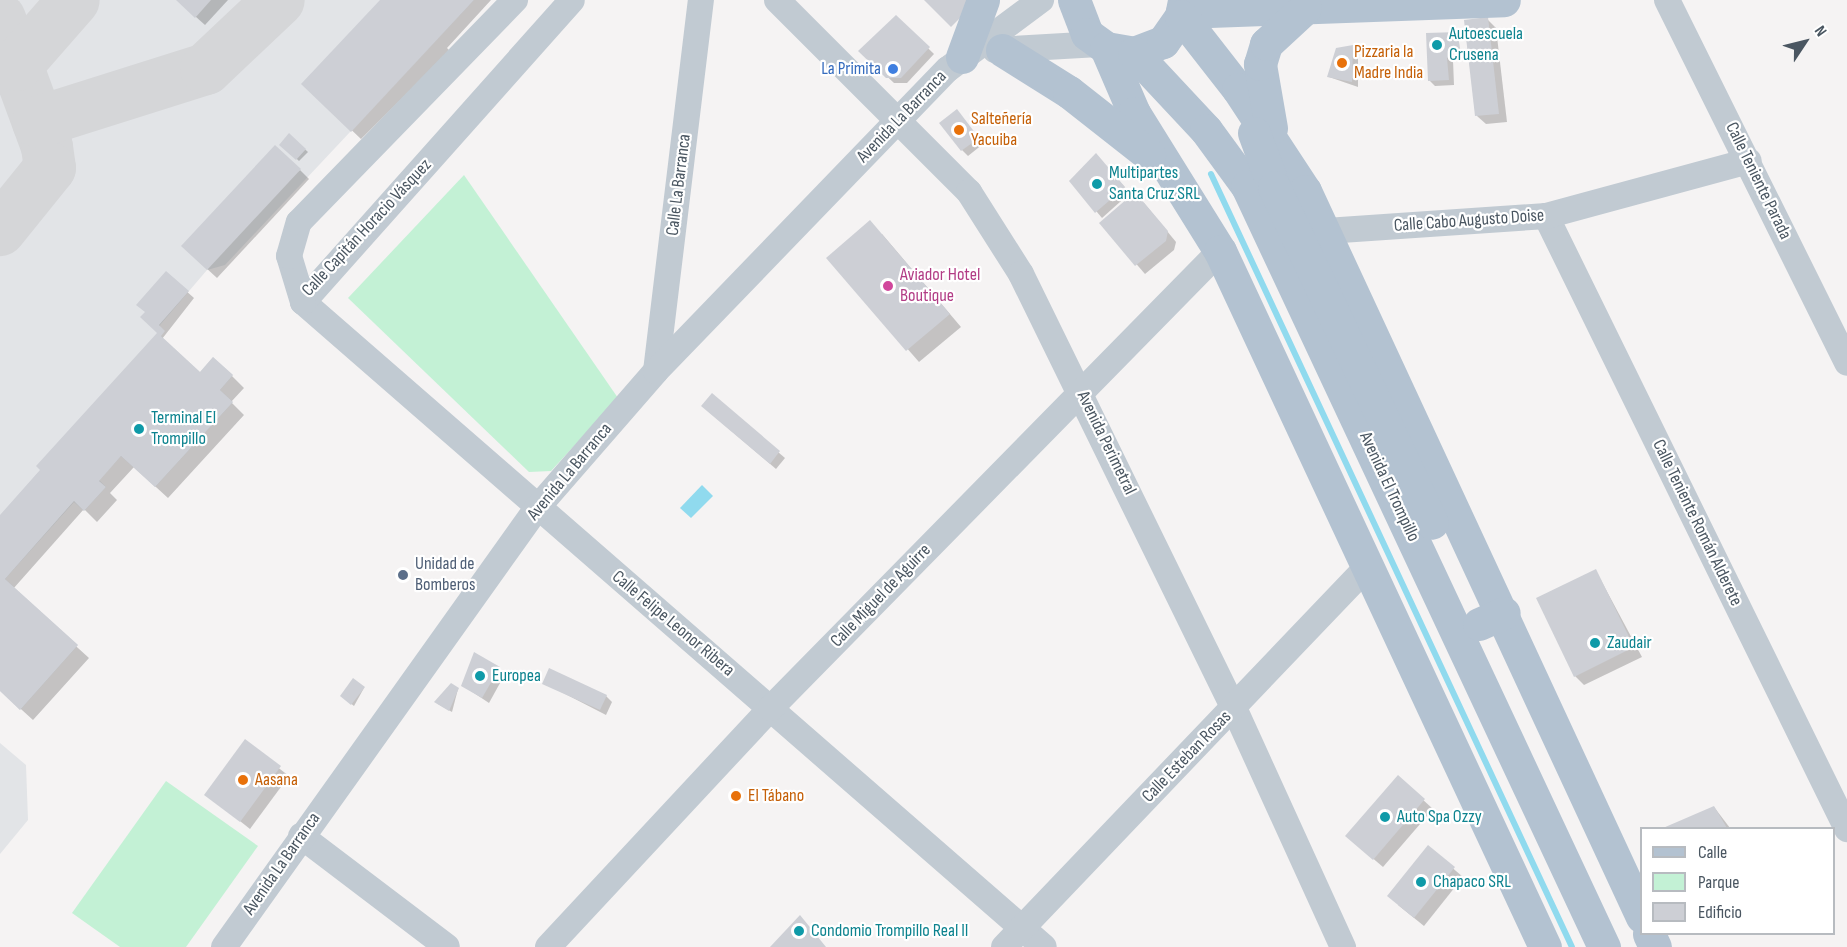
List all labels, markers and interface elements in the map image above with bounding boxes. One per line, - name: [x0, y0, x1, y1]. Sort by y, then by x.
- north arrow: [1775, 12, 1835, 72]
- text: N: [1810, 22, 1830, 40]
- place label: Autoescuela Crusena: [1449, 24, 1523, 66]
- marker: Autoescuela Crusena: [1430, 38, 1444, 52]
- place label: Pizzaria la Madre India: [1354, 42, 1423, 84]
- marker: Pizzaria la Madre India: [1335, 56, 1349, 70]
- place label: La Primita: [821, 58, 881, 80]
- marker: La Primita: [886, 62, 900, 76]
- street label: Avenida La Barranca: [853, 66, 951, 168]
- place label: Salteñería Yacuiba: [971, 109, 1032, 152]
- street label: Calle Teniente Parada: [1720, 119, 1796, 243]
- marker: Salteñería Yacuiba: [952, 123, 966, 137]
- street label: Calle La Barranca: [662, 133, 696, 237]
- street label: Calle Capitán Horacio Vásquez: [298, 155, 436, 301]
- place label: Multipartes Santa Cruz SRL: [1109, 163, 1200, 206]
- marker: Multipartes Santa Cruz SRL: [1090, 177, 1104, 191]
- street label: Calle Cabo Augusto Doise: [1393, 205, 1545, 237]
- place label: Aviador Hotel Boutique: [900, 265, 980, 308]
- marker: Aviador Hotel Boutique: [881, 279, 895, 293]
- street label: Avenida Perimetral: [1072, 388, 1140, 498]
- place label: Terminal El Trompillo: [151, 408, 216, 450]
- street label: Avenida La Barranca: [523, 419, 617, 525]
- marker: Terminal El Trompillo: [132, 422, 146, 436]
- street label: Avenida El Trompillo: [1354, 429, 1424, 545]
- street label: Calle Teniente Román Alderete: [1647, 436, 1747, 610]
- street label: Calle Miguel de Aguirre: [826, 540, 936, 652]
- place label: Unidad de Bomberos: [415, 554, 476, 596]
- street label: Calle Felipe Leonor Ribera: [607, 567, 739, 681]
- marker: Unidad de Bomberos: [396, 568, 410, 582]
- place label: Zaudair: [1607, 632, 1652, 654]
- marker: Zaudair: [1588, 636, 1602, 650]
- place label: Europea: [492, 665, 541, 687]
- marker: Europea: [473, 669, 487, 683]
- street label: Calle Esteban Rosas: [1138, 707, 1236, 807]
- place label: Aasana: [255, 769, 298, 791]
- marker: Aasana: [236, 773, 250, 787]
- place label: El Tábano: [748, 785, 804, 807]
- marker: El Tábano: [729, 789, 743, 803]
- place label: Auto Spa Ozzy: [1397, 806, 1482, 828]
- street label: Avenida La Barranca: [239, 809, 325, 919]
- marker: Auto Spa Ozzy: [1378, 810, 1392, 824]
- legend: [1640, 827, 1835, 935]
- text: Calle: [1698, 842, 1727, 863]
- place label: Chapaco SRL: [1433, 871, 1511, 893]
- text: Parque: [1698, 872, 1739, 893]
- marker: Chapaco SRL: [1414, 875, 1428, 889]
- text: Edificio: [1698, 902, 1742, 923]
- place label: Condomio Trompillo Real II: [811, 920, 968, 942]
- marker: Condomio Trompillo Real II: [792, 924, 806, 938]

